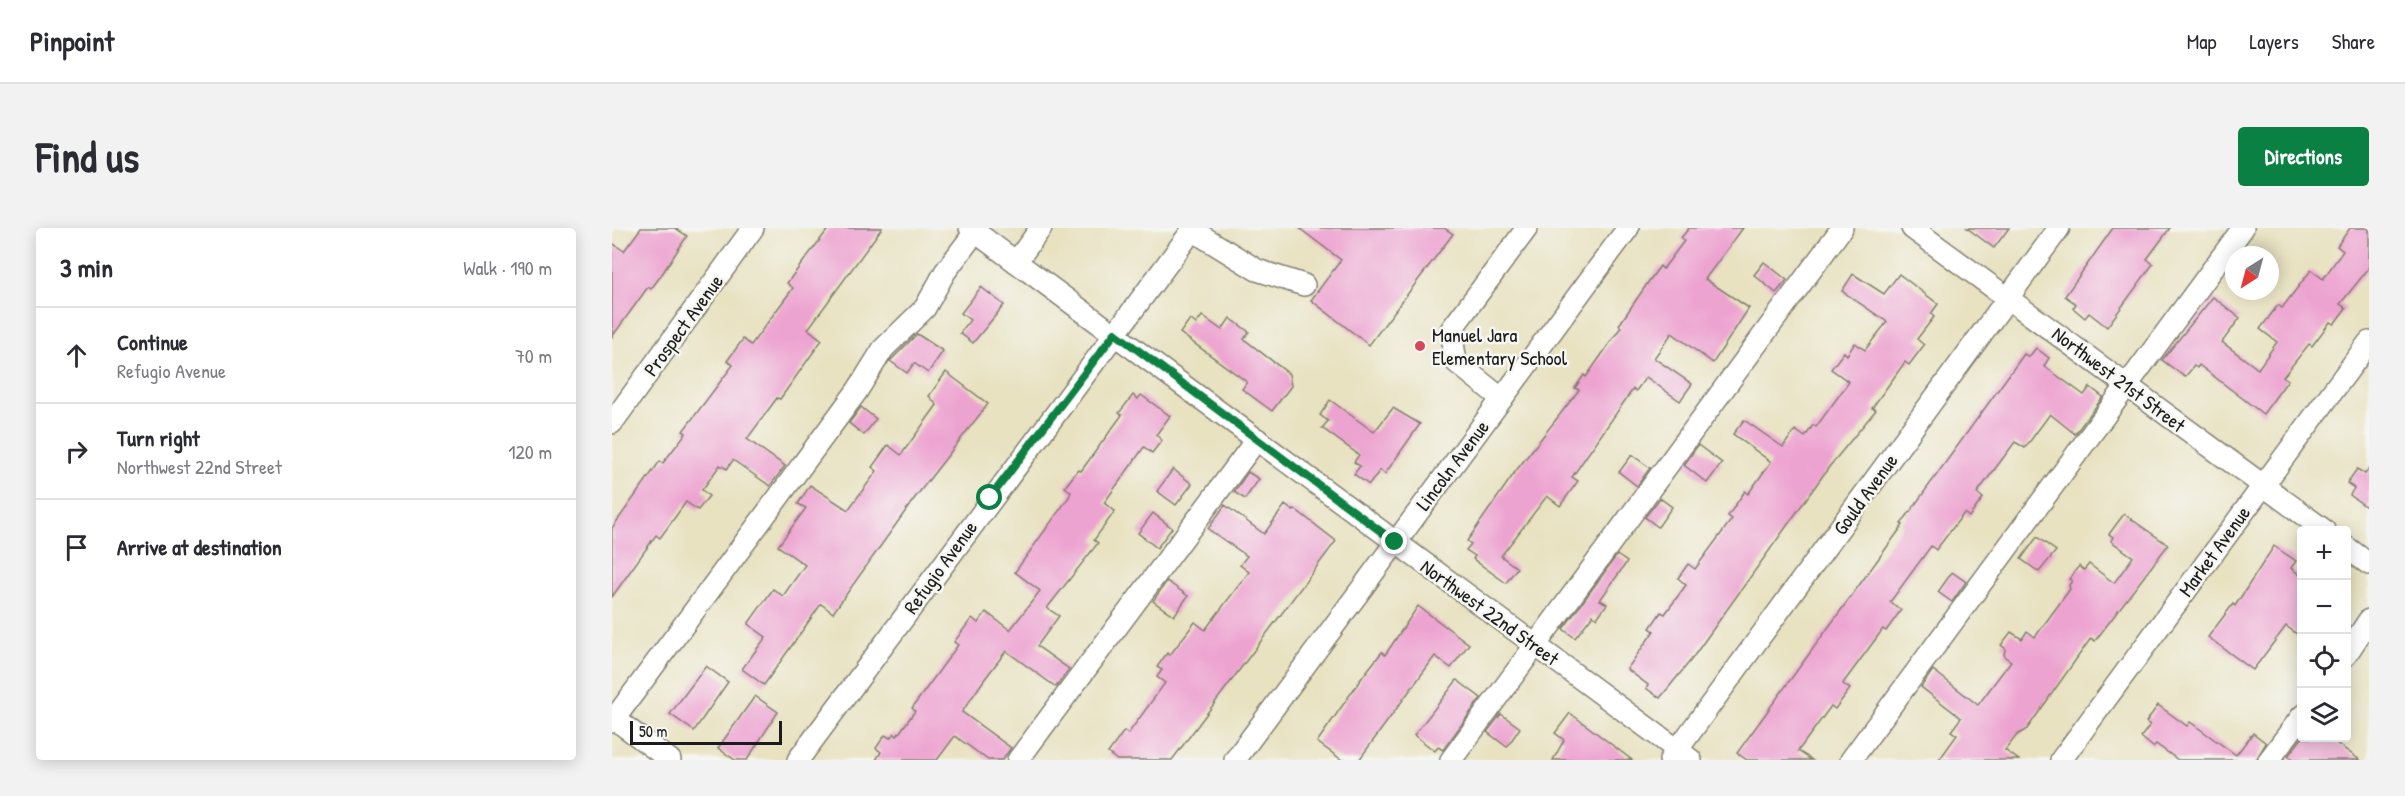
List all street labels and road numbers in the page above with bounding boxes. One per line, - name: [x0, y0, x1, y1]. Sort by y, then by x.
- street label: Prospect Avenue: [637, 269, 729, 381]
- street label: Northwest 21st Street: [2047, 320, 2192, 439]
- street label: Lincoln Avenue: [1409, 414, 1495, 516]
- street label: Gould Avenue: [1826, 448, 1904, 540]
- street label: Market Avenue: [2172, 500, 2256, 602]
- street label: Refugio Avenue: [897, 515, 983, 619]
- street label: Northwest 22nd Street: [1415, 553, 1565, 672]

